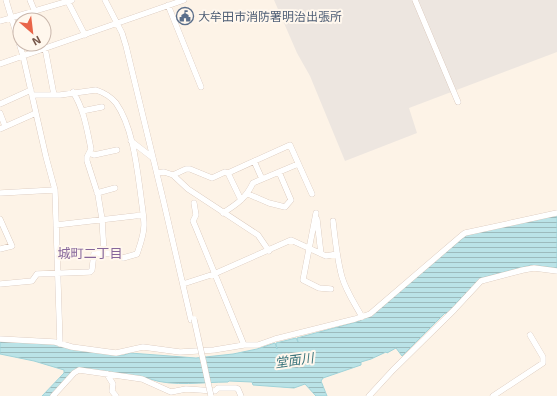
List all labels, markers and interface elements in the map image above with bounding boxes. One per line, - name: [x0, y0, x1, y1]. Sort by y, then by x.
- public building icon: 大牟田市消防署明治出張所: [175, 6, 195, 26]
- place label: 大牟田市消防署明治出張所: [198, 9, 342, 23]
- north arrow: [12, 12, 52, 52]
- text: N: [30, 34, 43, 49]
- district label: 城町二丁目: [57, 245, 123, 261]
- water label: 堂面川: [274, 349, 316, 371]

